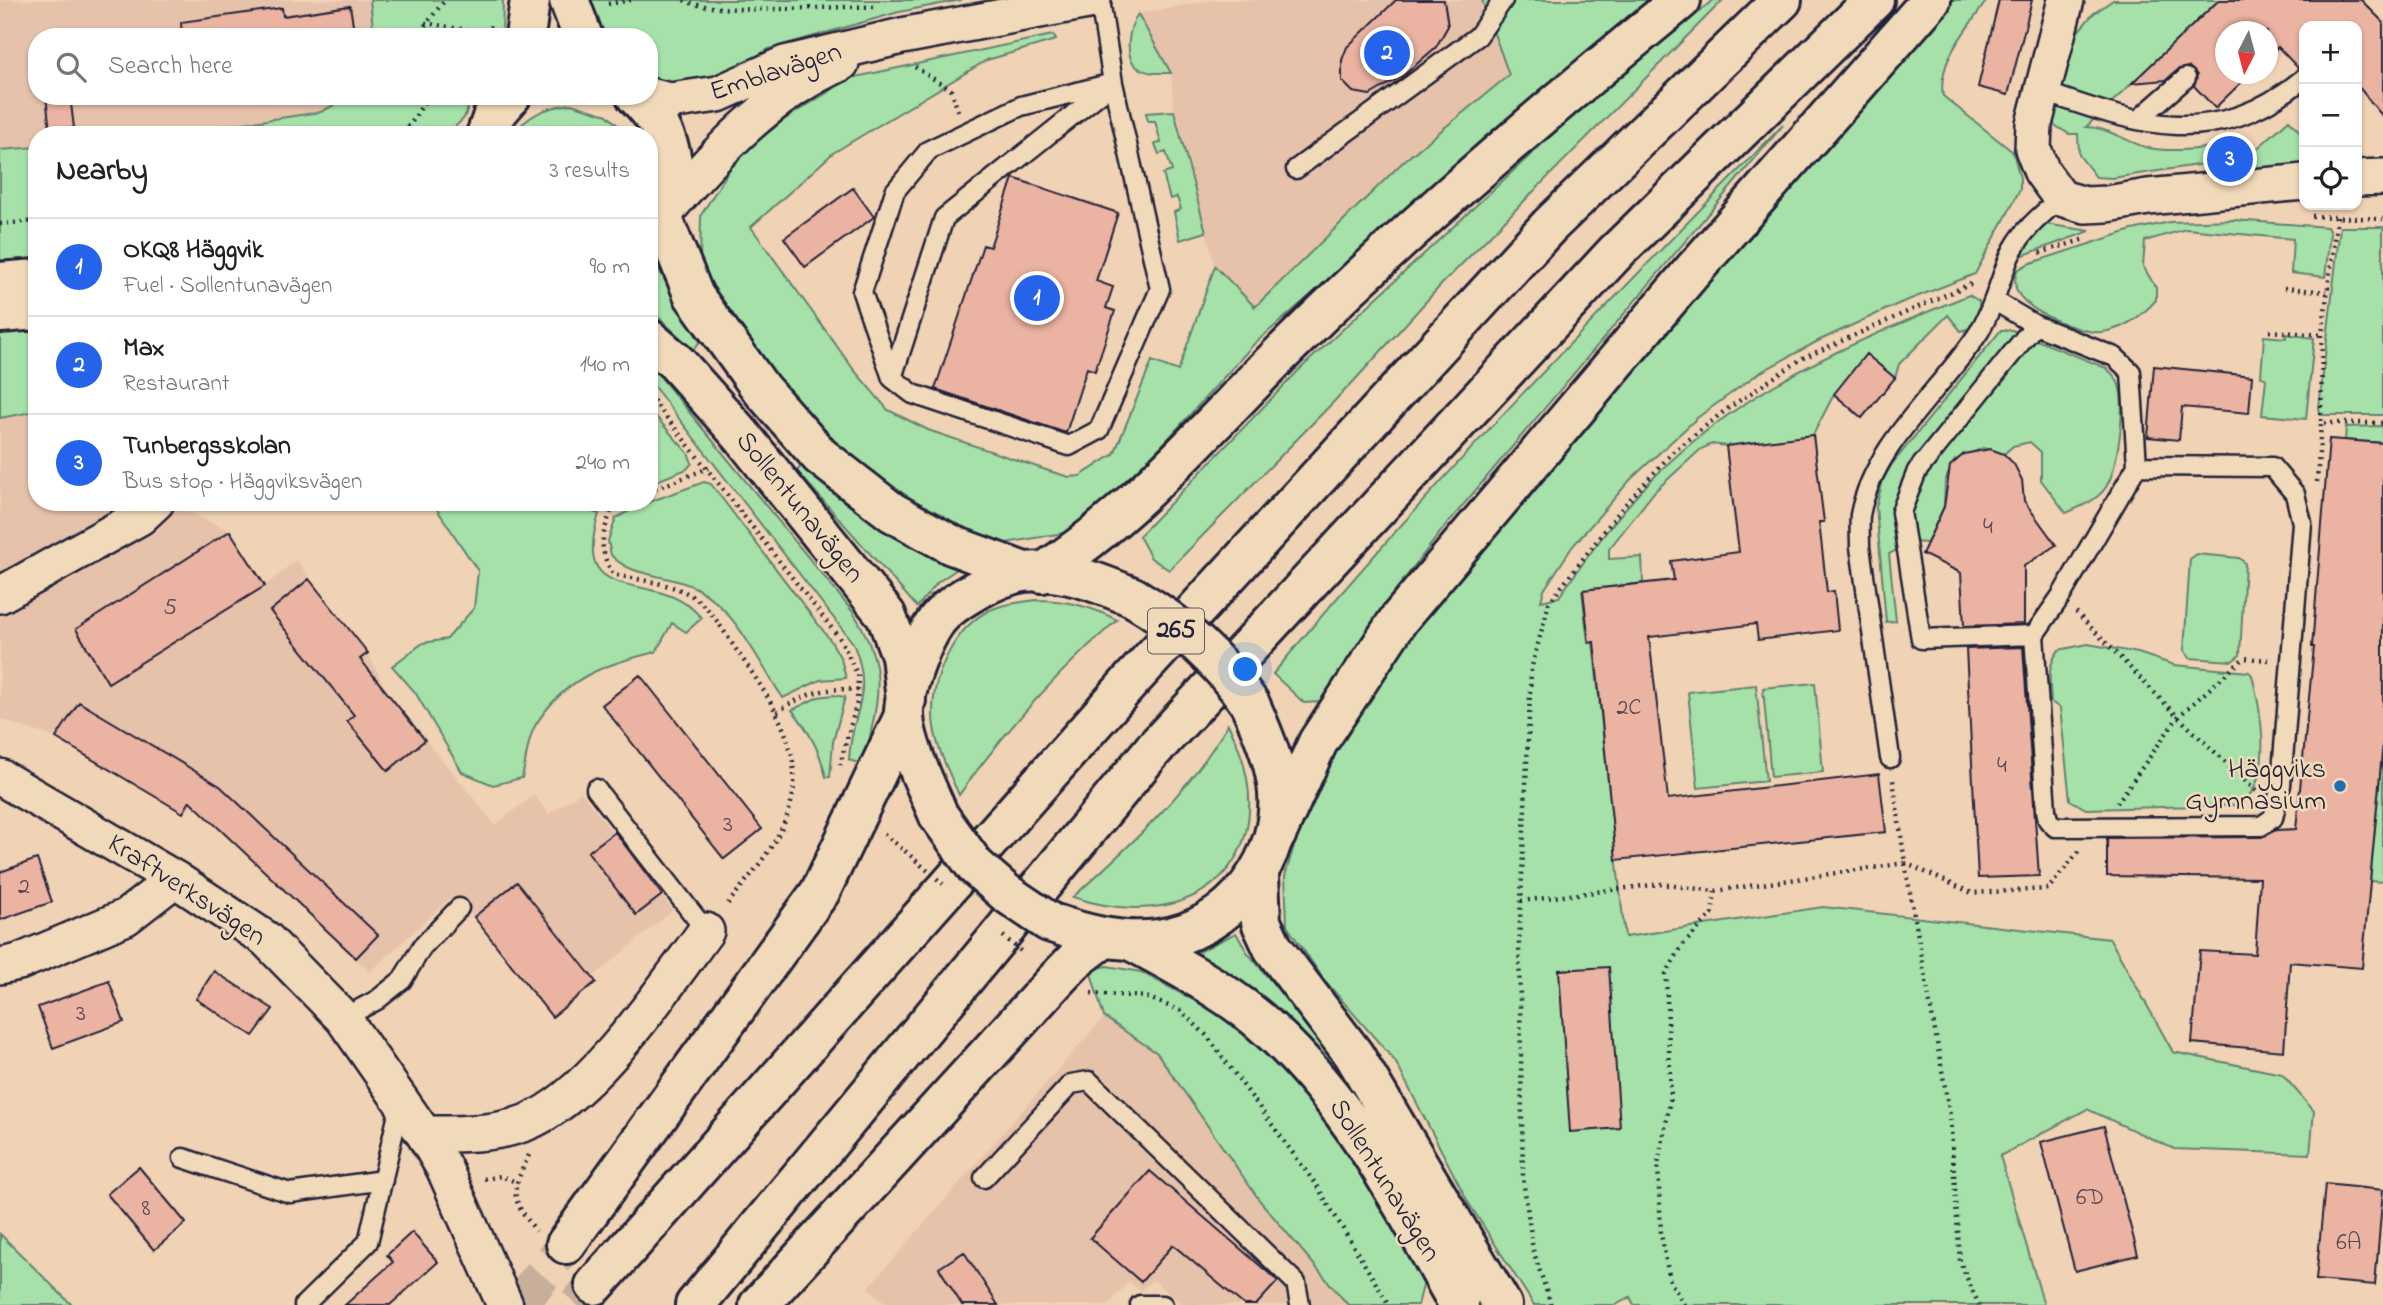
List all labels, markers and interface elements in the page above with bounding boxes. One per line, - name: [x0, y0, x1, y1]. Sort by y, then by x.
- north arrow: [2215, 21, 2278, 84]
- map controls: [2299, 21, 2362, 210]
- button: +: [2299, 21, 2362, 84]
- pin: 2: [1364, 27, 1410, 79]
- search box: [28, 28, 658, 105]
- street label: Emblavägen: [705, 32, 847, 114]
- icon: search: [52, 48, 90, 86]
- text: Search here: [108, 48, 233, 86]
- button: −: [2299, 84, 2362, 147]
- pin: 3: [2207, 133, 2253, 185]
- button: locate: [2299, 147, 2362, 210]
- text: Nearby: [56, 150, 148, 194]
- text: 3 results: [549, 155, 630, 188]
- text: OKQ8 Häggvik: [123, 232, 263, 270]
- text: 1: [75, 251, 83, 284]
- text: 90 m: [590, 251, 630, 284]
- text: Fuel · Sollentunavägen: [123, 270, 332, 303]
- pin: 1: [1014, 272, 1060, 324]
- text: Max: [123, 330, 164, 368]
- text: 2: [73, 349, 85, 382]
- text: 140 m: [580, 349, 630, 382]
- text: Restaurant: [123, 368, 230, 401]
- street label: Sollentunavägen: [725, 423, 873, 593]
- text: Tunbergsskolan: [123, 428, 291, 466]
- text: 3: [74, 447, 84, 480]
- text: 240 m: [576, 447, 630, 480]
- text: Bus stop · Häggviksvägen: [123, 466, 362, 499]
- house number: 4: [1983, 510, 1993, 545]
- house number: 5: [163, 591, 177, 626]
- road number: 265: [1148, 608, 1204, 653]
- your location: [1228, 652, 1262, 686]
- house number: 2C: [1616, 691, 1642, 726]
- house number: 4: [1997, 749, 2007, 784]
- place label: Häggviks Gymnasium: [2185, 750, 2326, 823]
- marker: Häggviks Gymnasium: [2332, 778, 2348, 794]
- house number: 3: [723, 808, 733, 843]
- street label: Kraftverksvägen: [99, 824, 273, 958]
- house number: 2: [18, 870, 30, 905]
- house number: 3: [76, 997, 86, 1032]
- street label: Sollentunavägen: [1317, 1091, 1451, 1271]
- house number: 6D: [2076, 1181, 2104, 1216]
- house number: 8: [142, 1192, 151, 1227]
- house number: 6A: [2336, 1226, 2362, 1261]

